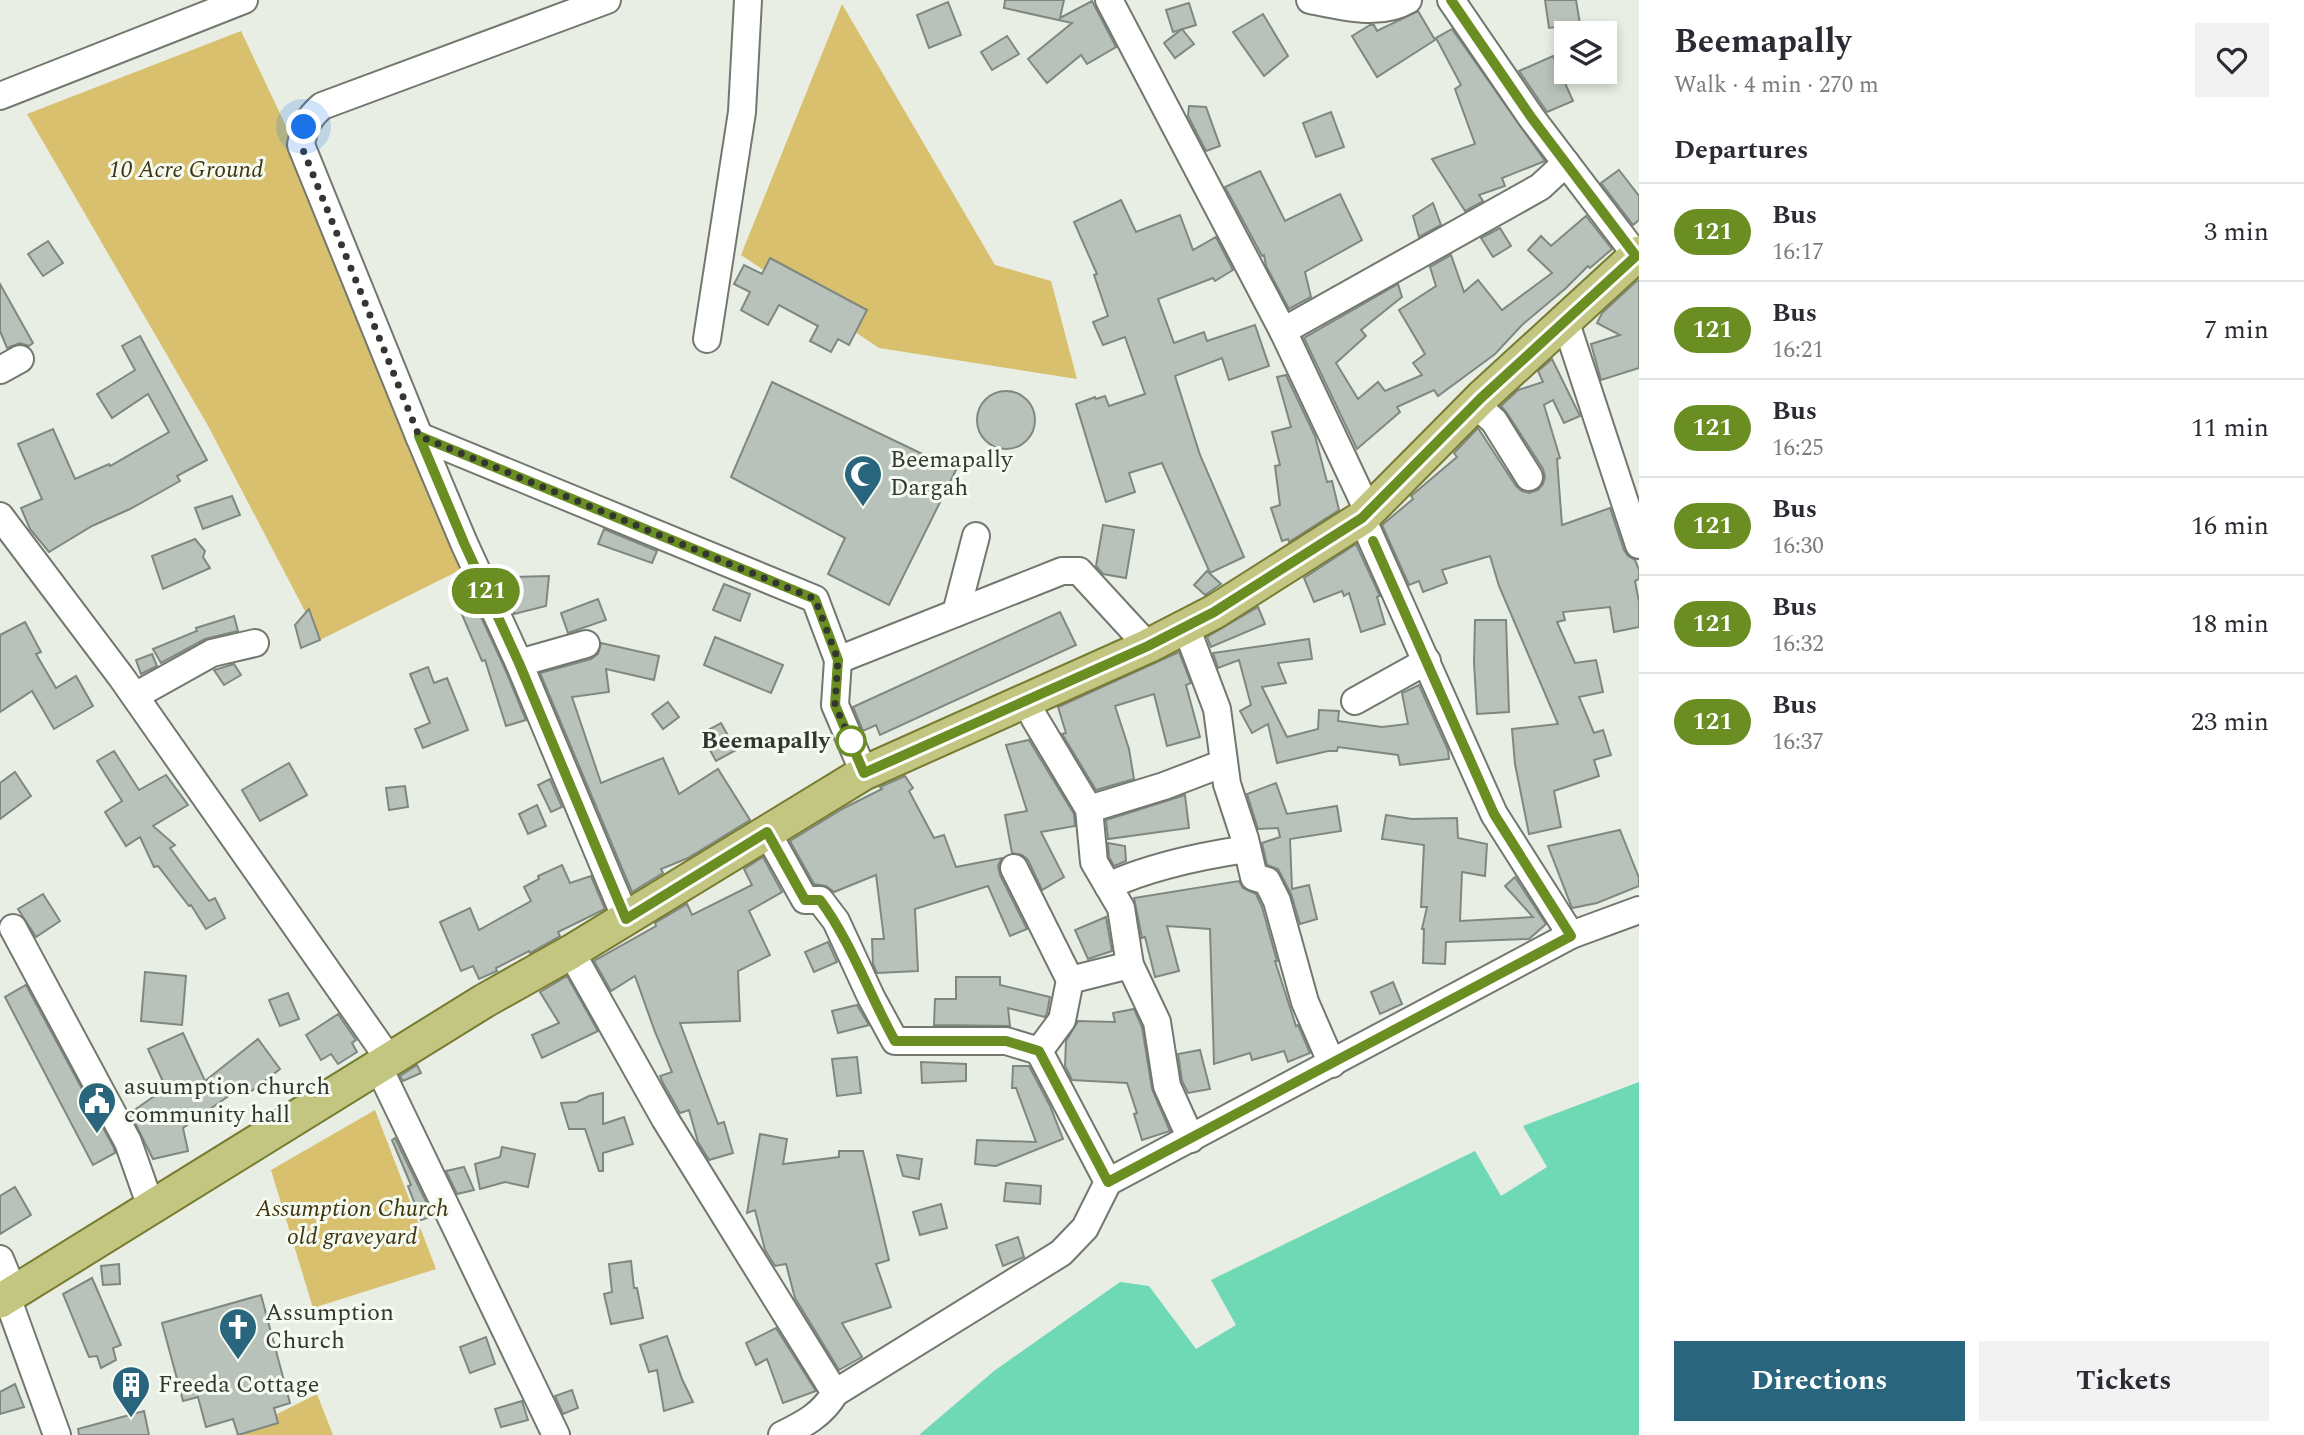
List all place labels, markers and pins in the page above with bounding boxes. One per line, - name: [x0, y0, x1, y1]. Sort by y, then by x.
- place label: Beemapally Dargah: [890, 442, 1014, 506]
- mosque icon: Beemapally Dargah: [842, 453, 884, 508]
- place label: Beemapally: [701, 723, 832, 759]
- marker: Beemapally: [836, 726, 866, 756]
- place label: asuumption church community hall: [124, 1069, 330, 1133]
- public building icon: asuumption church community hall: [76, 1080, 118, 1135]
- place label: Assumption Church: [265, 1295, 394, 1359]
- church icon: Assumption Church: [217, 1306, 259, 1361]
- building icon: Freeda Cottage: [110, 1364, 152, 1419]
- place label: Freeda Cottage: [158, 1367, 319, 1403]

